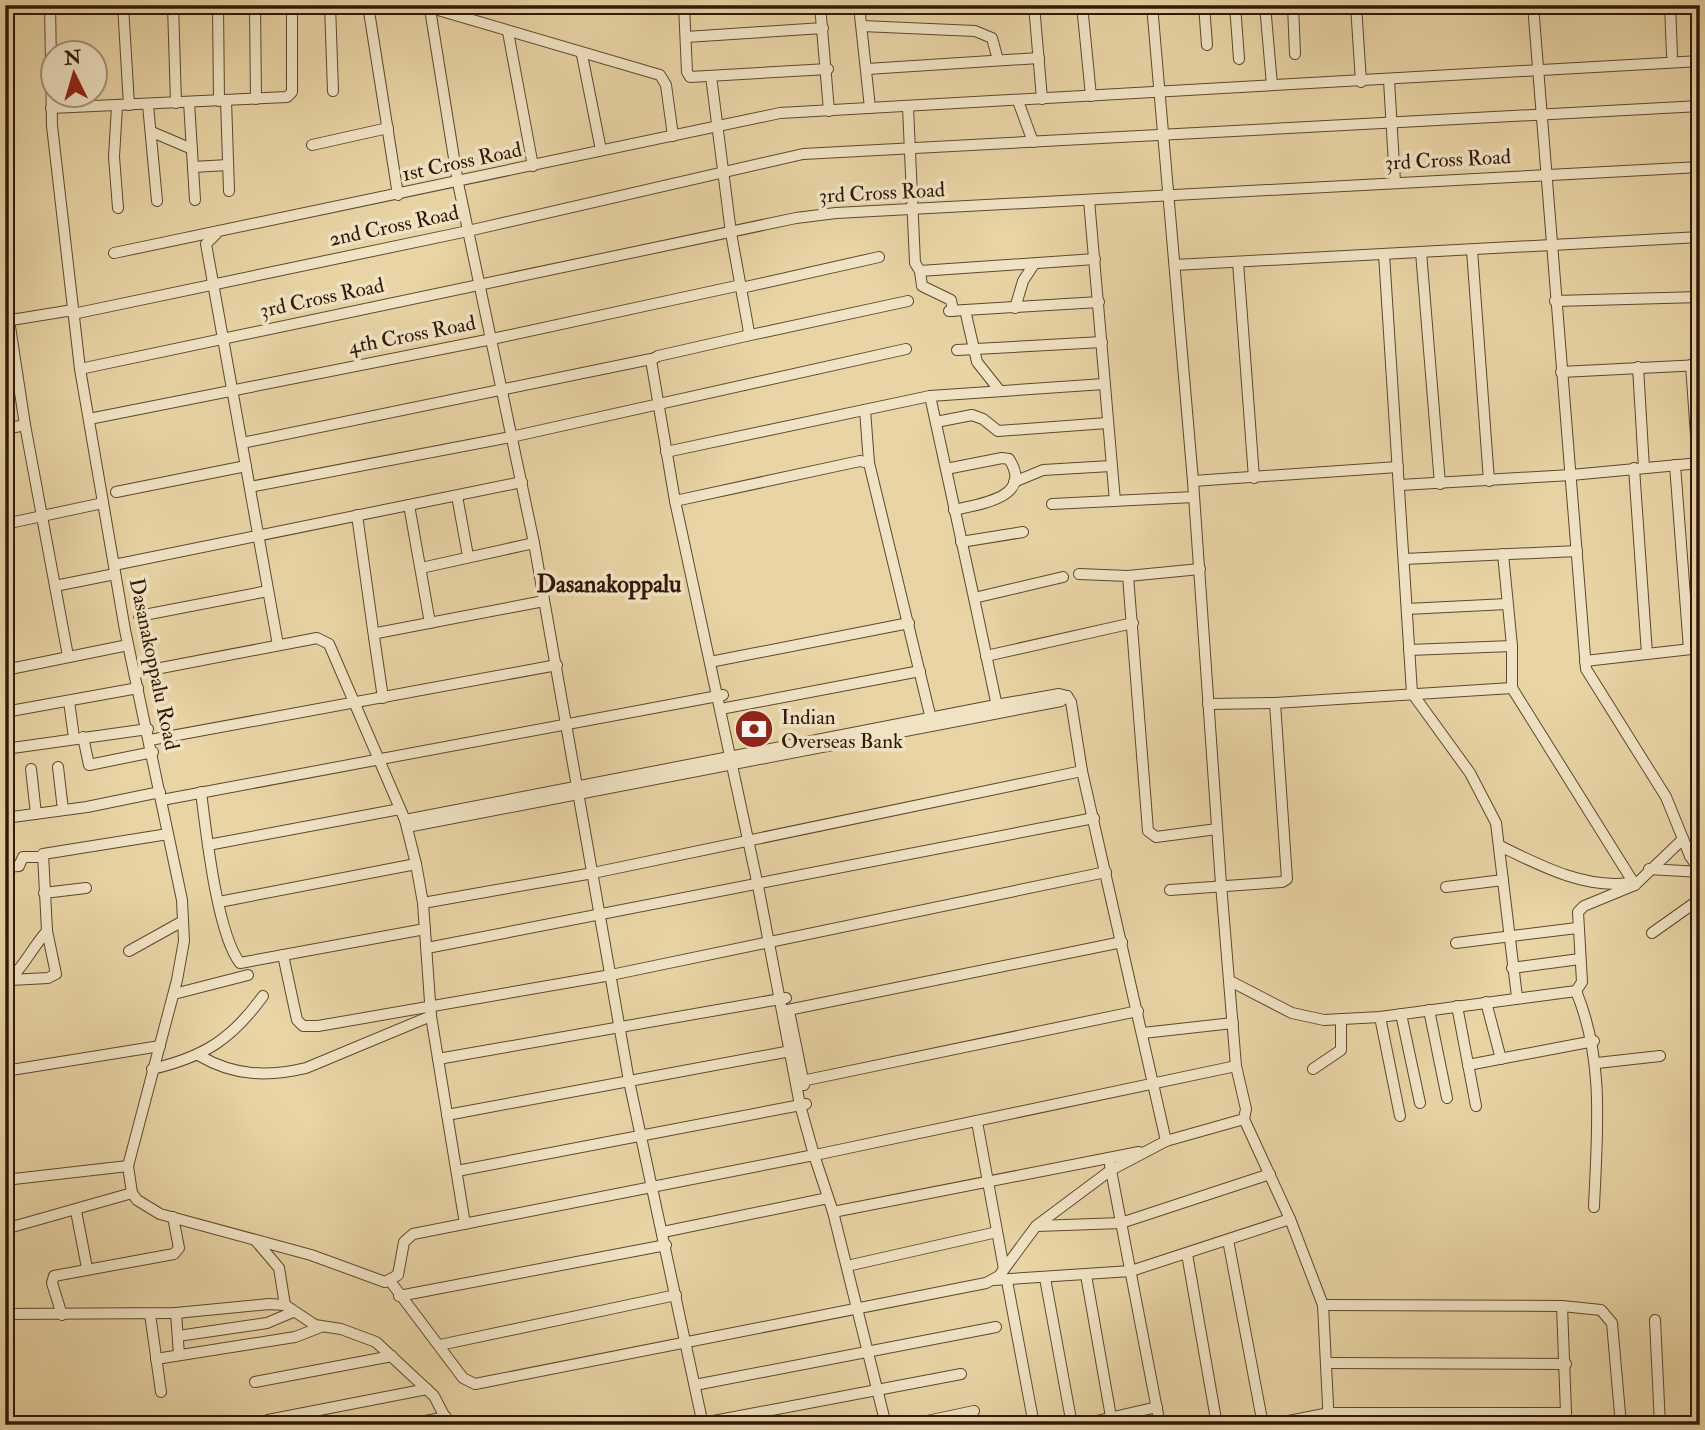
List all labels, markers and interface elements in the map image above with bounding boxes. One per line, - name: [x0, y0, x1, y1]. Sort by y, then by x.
- north arrow: [38, 38, 108, 108]
- text: N: [62, 45, 83, 71]
- street label: 1st Cross Road: [400, 136, 525, 188]
- street label: 3rd Cross Road: [1384, 143, 1512, 177]
- street label: 3rd Cross Road: [818, 176, 946, 210]
- street label: 2nd Cross Road: [327, 199, 462, 253]
- street label: 3rd Cross Road: [257, 272, 387, 324]
- street label: 4th Cross Road: [346, 309, 479, 361]
- district label: Dasanakoppalu: [537, 569, 682, 600]
- street label: Dasanakoppalu Road: [123, 576, 186, 753]
- place label: Indian Overseas Bank: [781, 704, 903, 755]
- bank icon: Indian Overseas Bank: [733, 708, 775, 750]

